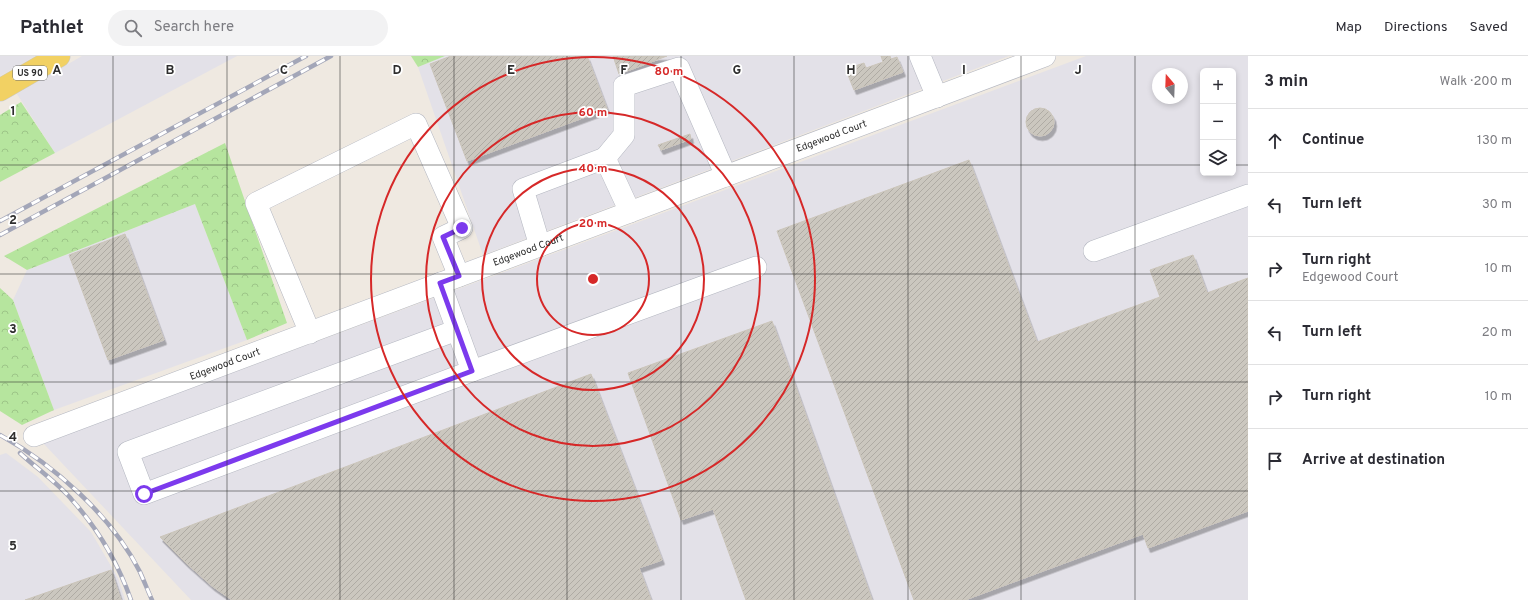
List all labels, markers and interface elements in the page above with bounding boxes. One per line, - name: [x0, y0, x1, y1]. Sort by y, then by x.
- search box: [108, 10, 388, 46]
- text: Pathlet: [20, 16, 84, 40]
- icon: search: [122, 17, 144, 39]
- text: Search here: [154, 18, 234, 37]
- text: Map: [1336, 19, 1362, 36]
- text: Directions: [1384, 19, 1448, 36]
- text: Saved: [1470, 19, 1508, 36]
- text: A: [52, 63, 62, 79]
- text: B: [166, 63, 175, 79]
- text: C: [280, 63, 288, 79]
- text: D: [392, 63, 402, 79]
- text: E: [507, 63, 515, 79]
- text: F: [620, 63, 628, 79]
- text: G: [733, 63, 742, 79]
- text: H: [846, 63, 856, 79]
- text: I: [962, 63, 966, 79]
- text: J: [1074, 63, 1082, 79]
- text: 80 m: [655, 64, 683, 80]
- road number: US 90: [13, 66, 47, 80]
- north arrow: [1152, 68, 1188, 104]
- map controls: [1200, 68, 1236, 176]
- button: +: [1200, 68, 1236, 104]
- text: 3 min: [1264, 71, 1308, 93]
- text: Walk · 200 m: [1440, 74, 1512, 90]
- text: 1: [10, 104, 16, 120]
- button: −: [1200, 104, 1236, 140]
- text: 60 m: [579, 105, 607, 121]
- street label: Edgewood Court: [794, 117, 869, 155]
- icon: ahead: [1264, 130, 1286, 152]
- text: Continue: [1302, 131, 1364, 150]
- text: 130 m: [1477, 133, 1512, 149]
- button: layers: [1200, 140, 1236, 176]
- text: 40 m: [578, 161, 608, 177]
- icon: left: [1264, 194, 1286, 216]
- text: Turn left: [1302, 195, 1362, 214]
- text: 30 m: [1482, 197, 1512, 213]
- text: 2: [9, 213, 17, 229]
- text: 20 m: [579, 216, 607, 232]
- route end: [453, 219, 471, 237]
- street label: Edgewood Court: [491, 231, 566, 269]
- text: Turn right: [1302, 251, 1371, 270]
- icon: right: [1264, 258, 1286, 280]
- text: 10 m: [1485, 261, 1512, 277]
- text: Edgewood Court: [1302, 270, 1399, 286]
- centre of rings: [586, 272, 600, 286]
- text: 3: [9, 322, 17, 338]
- icon: left: [1264, 322, 1286, 344]
- text: Turn left: [1302, 323, 1362, 342]
- text: 20 m: [1482, 325, 1512, 341]
- street label: Edgewood Court: [188, 345, 262, 383]
- icon: right: [1264, 386, 1286, 408]
- text: Turn right: [1302, 387, 1371, 406]
- text: 10 m: [1485, 389, 1512, 405]
- text: 4: [9, 430, 17, 446]
- icon: arrive: [1264, 450, 1286, 472]
- text: Arrive at destination: [1302, 451, 1445, 470]
- route start: [135, 485, 153, 503]
- text: 5: [9, 539, 17, 555]

